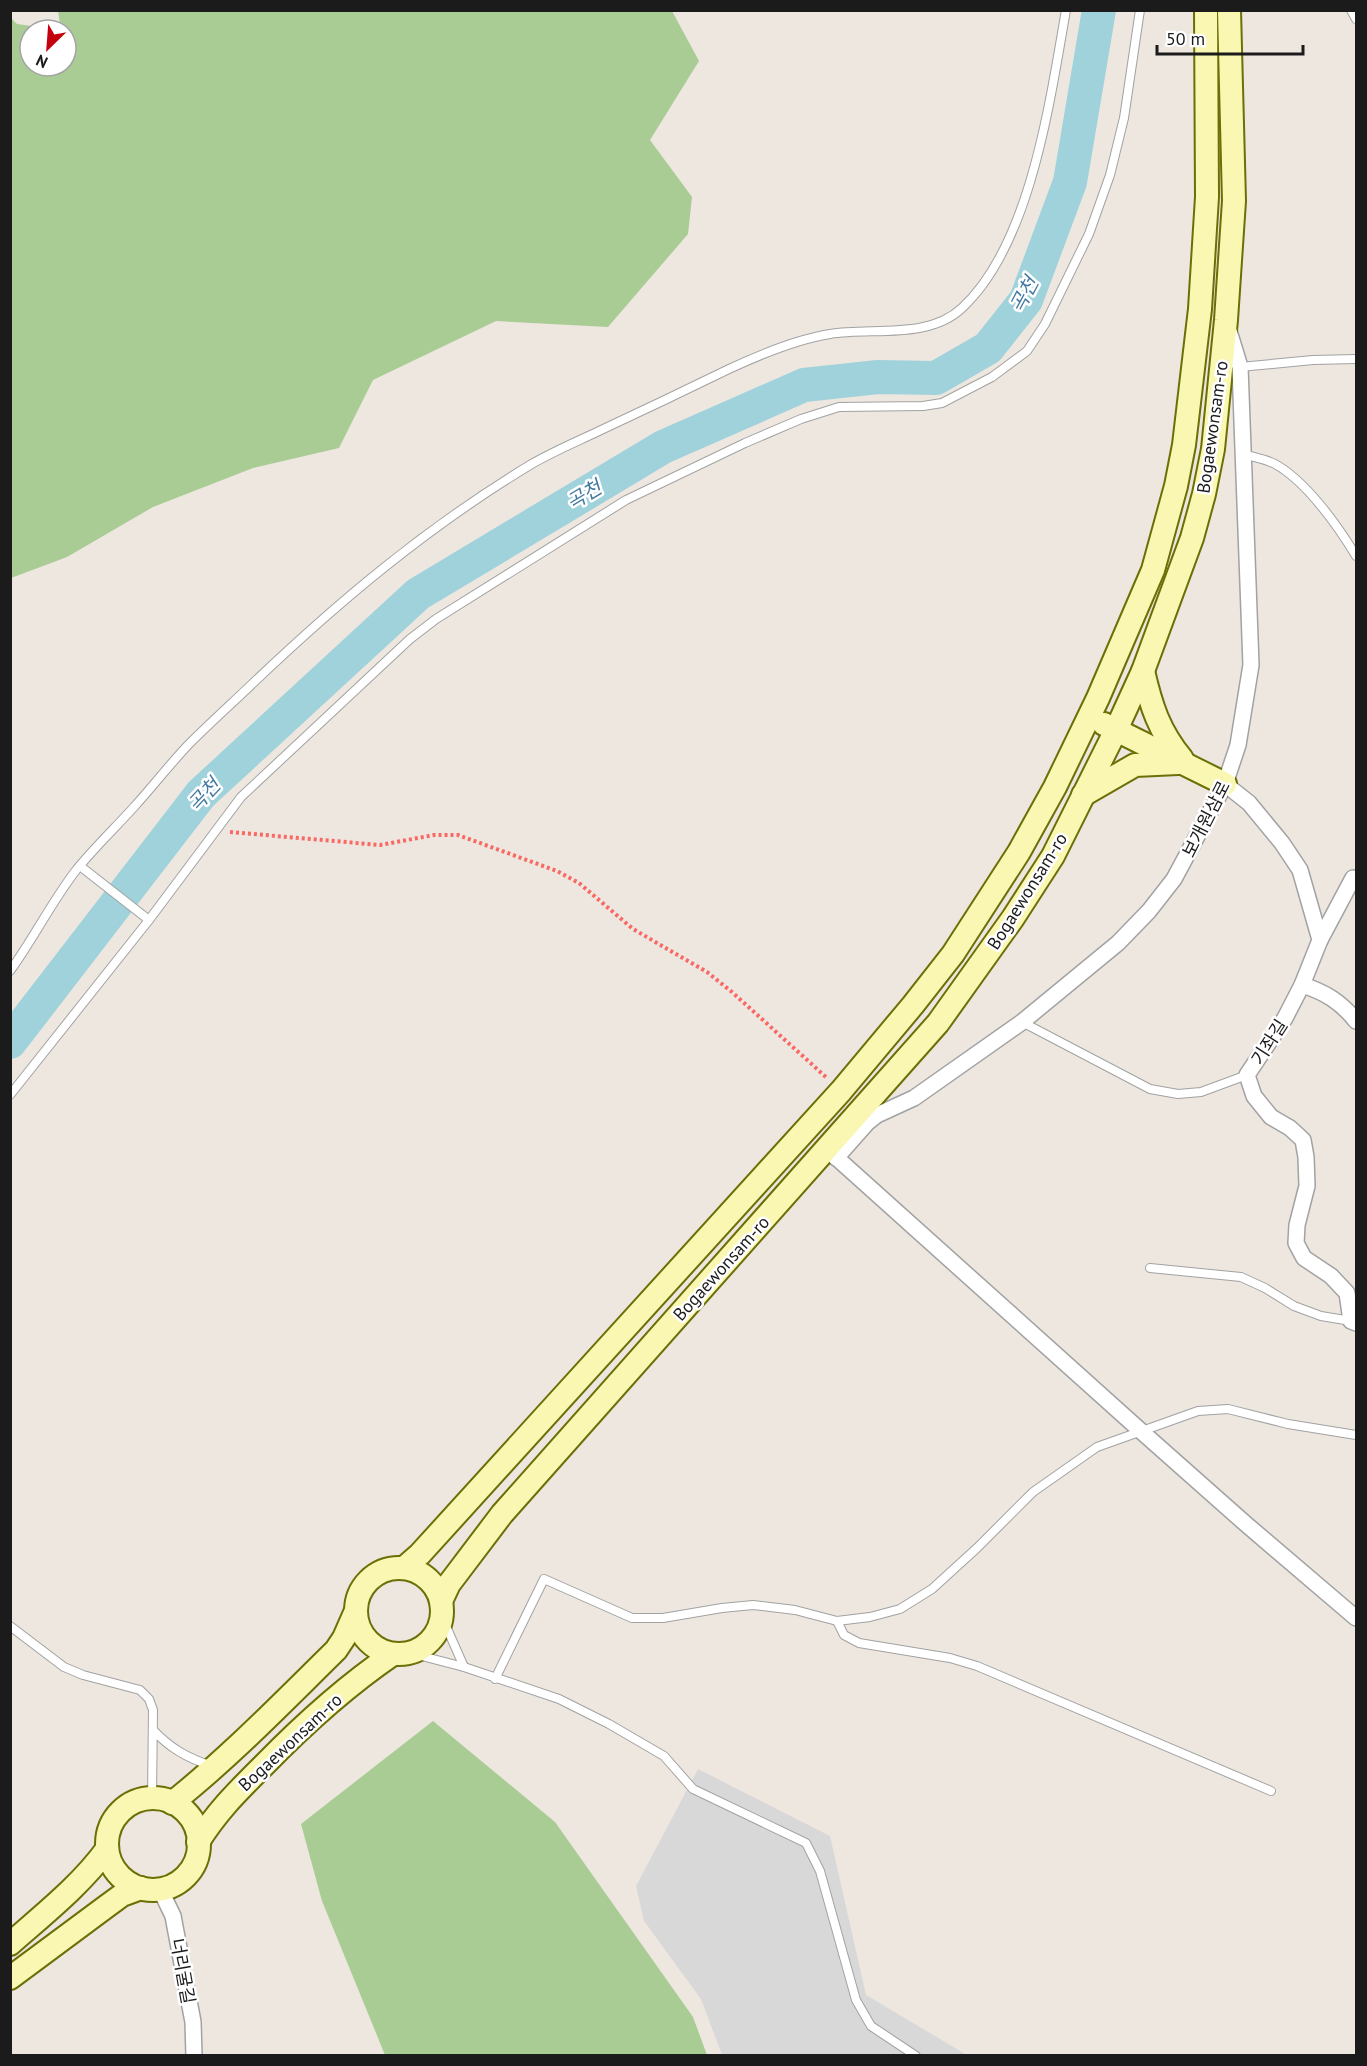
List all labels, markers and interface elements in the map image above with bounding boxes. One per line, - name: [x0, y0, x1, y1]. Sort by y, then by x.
- north arrow: [18, 18, 78, 78]
- scale bar: [1157, 18, 1302, 56]
- text: 50 m: [1166, 27, 1205, 50]
- text: N: [33, 50, 51, 73]
- water label: 곡천: [1004, 270, 1045, 317]
- street label: Bogaewonsam-ro: [1191, 359, 1233, 495]
- water label: 곡천: [562, 473, 609, 516]
- water label: 곡천: [182, 771, 228, 817]
- street label: 보개원삼로: [1177, 777, 1235, 861]
- street label: Bogaewonsam-ro: [982, 828, 1072, 954]
- street label: 기좌길: [1246, 1015, 1292, 1069]
- street label: Bogaewonsam-ro: [668, 1211, 774, 1325]
- street label: Bogaewonsam-ro: [233, 1688, 347, 1796]
- street label: 너리굴길: [166, 1936, 200, 2006]

